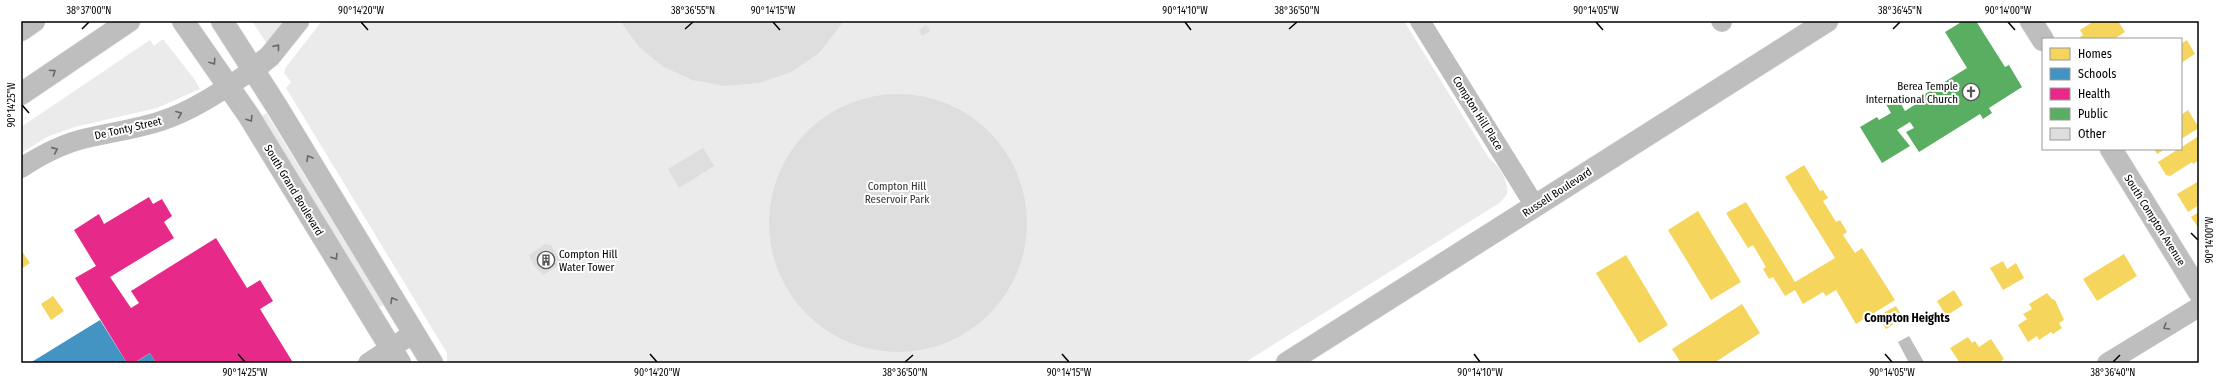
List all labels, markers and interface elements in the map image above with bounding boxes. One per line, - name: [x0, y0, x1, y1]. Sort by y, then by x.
- text: 38°37'00"N: [67, 5, 111, 17]
- text: 90°14'20"W: [338, 5, 384, 17]
- text: 38°36'55"N: [671, 5, 715, 17]
- text: 90°14'15"W: [751, 5, 796, 17]
- text: 90°14'10"W: [1162, 5, 1208, 17]
- text: 38°36'50"N: [1274, 5, 1320, 17]
- text: 90°14'05"W: [1573, 5, 1619, 17]
- text: 38°36'45"N: [1878, 5, 1922, 17]
- text: 90°14'00"W: [1985, 5, 2032, 17]
- legend: [2042, 38, 2182, 150]
- one-way arrow: [273, 44, 280, 51]
- text: Homes: [2078, 47, 2112, 61]
- one-way arrow: [208, 58, 215, 65]
- text: Schools: [2078, 67, 2116, 81]
- one-way arrow: [49, 69, 56, 77]
- street label: Compton Hill Place: [1450, 74, 1506, 153]
- place label: Berea Temple International Church: [1866, 80, 1958, 106]
- text: 90°14'25"W: [6, 82, 18, 128]
- church icon: Berea Temple International Church: [1961, 82, 1981, 102]
- text: Health: [2078, 87, 2110, 101]
- text: Public: [2078, 107, 2108, 121]
- one-way arrow: [176, 110, 183, 118]
- street label: De Tonty Street: [93, 114, 163, 143]
- one-way arrow: [245, 115, 253, 122]
- text: Other: [2078, 127, 2107, 141]
- street label: South Grand Boulevard: [261, 142, 326, 238]
- one-way arrow: [51, 146, 58, 154]
- one-way arrow: [306, 155, 313, 162]
- street label: Russell Boulevard: [1520, 165, 1594, 220]
- street label: South Compton Avenue: [2121, 172, 2188, 268]
- park label: Compton Hill Reservoir Park: [865, 180, 930, 206]
- text: 90°14'00"W: [2204, 216, 2216, 263]
- place label: Compton Hill Water Tower: [559, 248, 617, 274]
- building icon: Compton Hill Water Tower: [536, 250, 556, 270]
- one-way arrow: [330, 253, 338, 260]
- one-way arrow: [391, 297, 398, 304]
- district label: Compton Heights: [1864, 311, 1950, 325]
- one-way arrow: [2163, 323, 2170, 330]
- text: 90°14'25"W: [223, 367, 268, 379]
- text: 90°14'20"W: [634, 367, 680, 379]
- text: 38°36'50"N: [882, 367, 928, 379]
- text: 90°14'15"W: [1047, 367, 1092, 379]
- text: 90°14'10"W: [1457, 367, 1503, 379]
- text: 90°14'05"W: [1869, 367, 1915, 379]
- text: 38°36'40"N: [2091, 367, 2135, 379]

